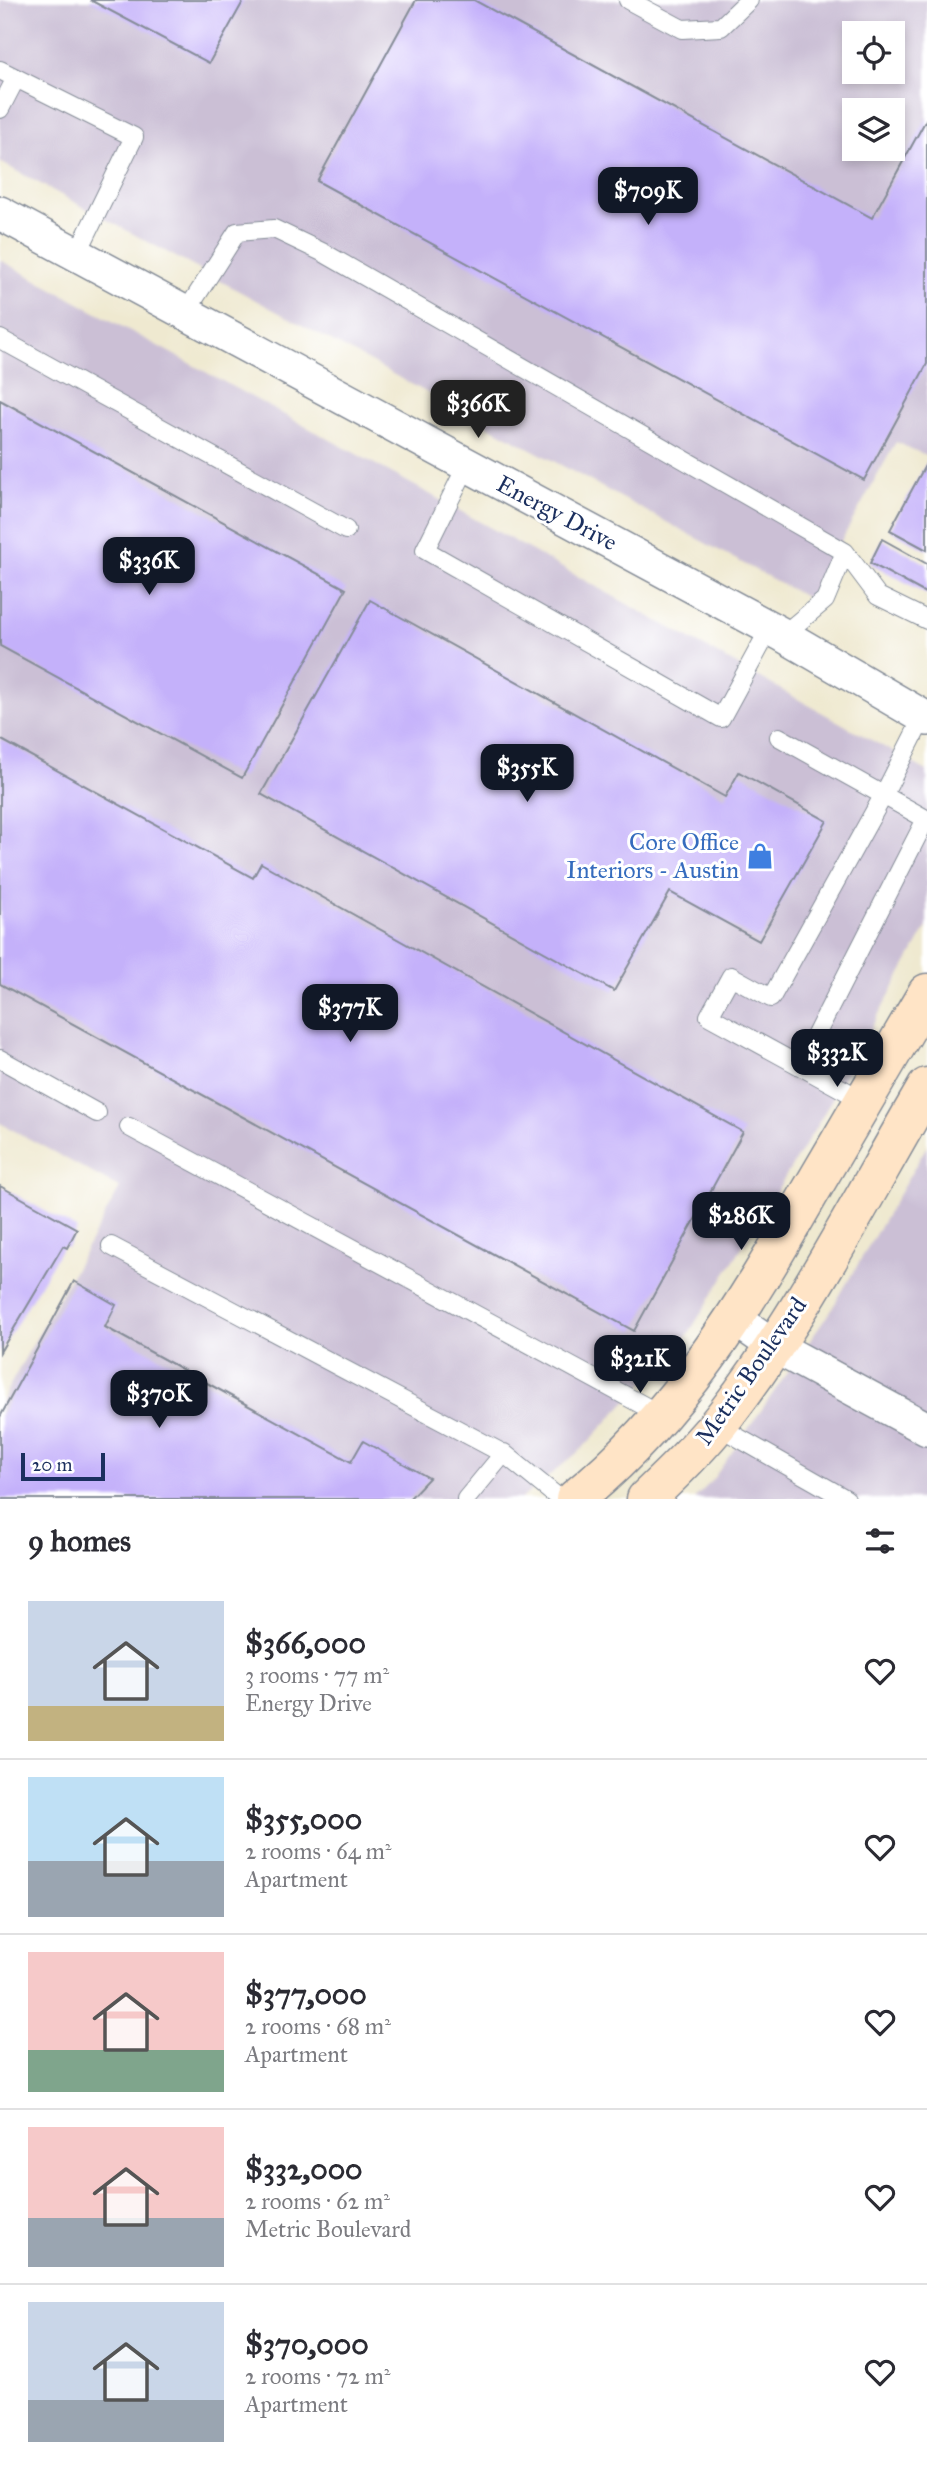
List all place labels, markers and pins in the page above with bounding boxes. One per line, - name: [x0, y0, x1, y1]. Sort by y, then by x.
- pin: $709K: [599, 168, 697, 227]
- pin: $366K: [429, 380, 527, 440]
- pin: $336K: [100, 538, 198, 597]
- pin: $355K: [478, 744, 576, 804]
- place label: Core Office Interiors - Austin: [566, 827, 739, 885]
- shop icon: Core Office Interiors - Austin: [745, 841, 775, 871]
- pin: $377K: [301, 984, 399, 1044]
- pin: $332K: [788, 1030, 886, 1089]
- pin: $286K: [692, 1192, 790, 1252]
- pin: $321K: [591, 1336, 689, 1395]
- pin: $370K: [110, 1370, 208, 1430]

